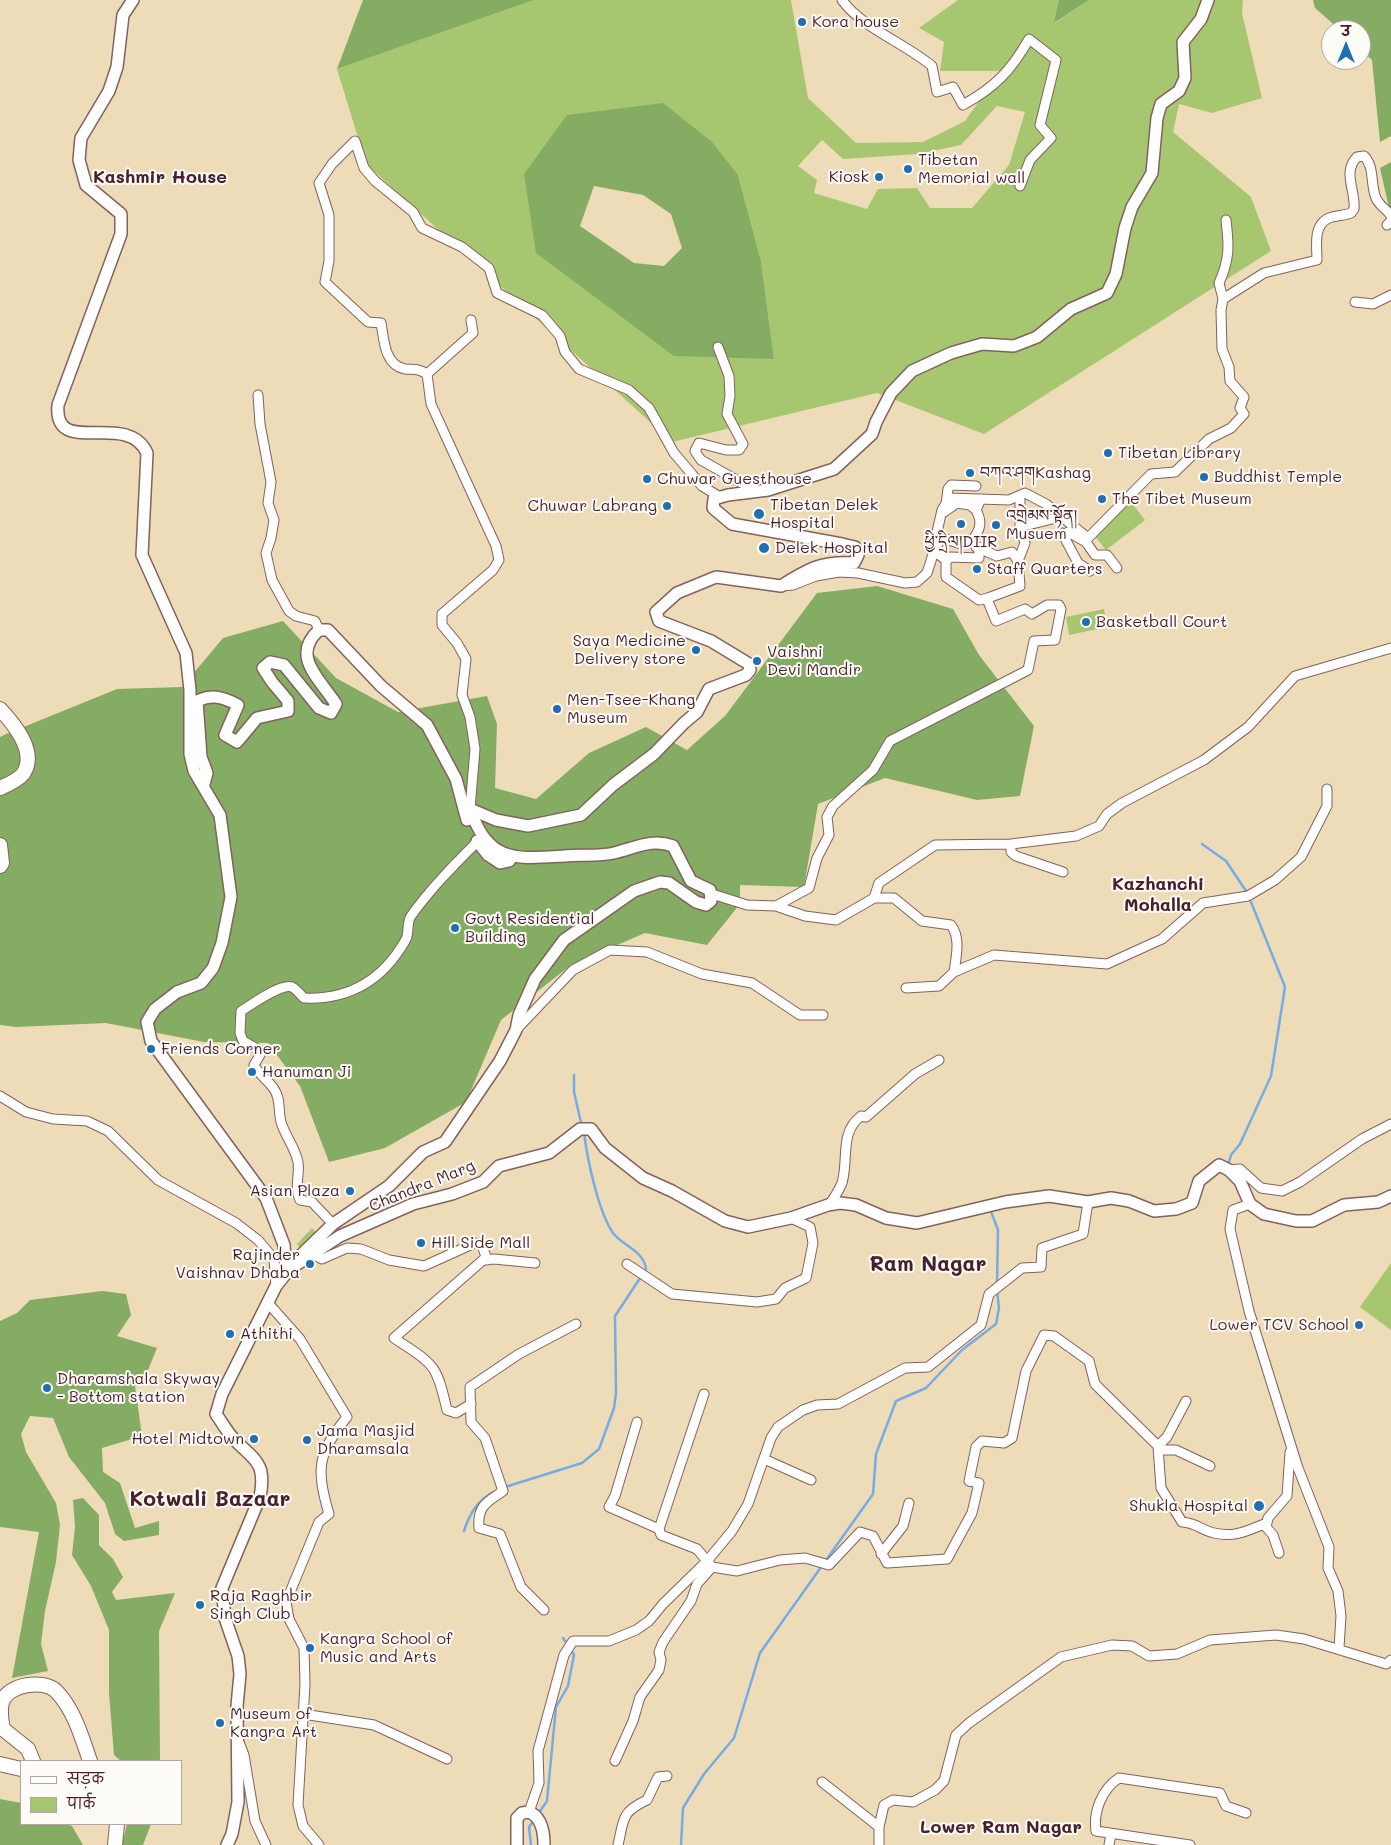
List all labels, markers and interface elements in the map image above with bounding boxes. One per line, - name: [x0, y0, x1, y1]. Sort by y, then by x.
- place label: Kora house: [812, 12, 899, 32]
- marker: Kora house: [796, 16, 808, 28]
- north arrow: [1321, 20, 1371, 70]
- text: उ: [1341, 21, 1351, 40]
- place label: Tibetan Memorial wall: [918, 150, 1025, 188]
- marker: Tibetan Memorial wall: [902, 163, 914, 175]
- district label: Kashmir House: [93, 166, 227, 188]
- place label: Kiosk: [829, 167, 869, 187]
- marker: Kiosk: [873, 171, 885, 183]
- place label: Tibetan Library: [1118, 443, 1241, 463]
- marker: Tibetan Library: [1102, 447, 1114, 459]
- place label: བཀའ་ཤགKashag: [980, 463, 1091, 483]
- marker: བཀའ་ཤགKashag: [964, 467, 976, 479]
- place label: Buddhist Temple: [1214, 467, 1342, 487]
- place label: Chuwar Guesthouse: [657, 469, 812, 489]
- marker: Buddhist Temple: [1198, 471, 1210, 483]
- marker: Chuwar Guesthouse: [641, 473, 653, 485]
- place label: The Tibet Museum: [1112, 489, 1252, 509]
- marker: The Tibet Museum: [1096, 493, 1108, 505]
- place label: Tibetan Delek Hospital: [770, 495, 878, 533]
- place label: Chuwar Labrang: [528, 496, 657, 516]
- marker: Chuwar Labrang: [661, 500, 673, 512]
- place label: འགྲེམས་སྟོན། Musuem: [1006, 506, 1077, 544]
- marker: Tibetan Delek Hospital: [752, 507, 766, 521]
- marker: ཕྱི་དྲིལ།DIIR: [955, 518, 967, 530]
- marker: འགྲེམས་སྟོན། Musuem: [990, 519, 1002, 531]
- place label: ཕྱི་དྲིལ།DIIR: [925, 532, 997, 552]
- place label: Delek Hospital: [775, 538, 888, 558]
- marker: Delek Hospital: [757, 541, 771, 555]
- place label: Staff Quarters: [987, 559, 1103, 579]
- marker: Staff Quarters: [971, 563, 983, 575]
- place label: Basketball Court: [1096, 612, 1227, 632]
- marker: Basketball Court: [1080, 616, 1092, 628]
- place label: Saya Medicine Delivery store: [573, 631, 686, 669]
- place label: Vaishni Devi Mandir: [767, 642, 861, 680]
- marker: Saya Medicine Delivery store: [690, 644, 702, 656]
- marker: Vaishni Devi Mandir: [751, 655, 763, 667]
- place label: Men-Tsee-Khang Museum: [567, 690, 695, 728]
- marker: Men-Tsee-Khang Museum: [551, 703, 563, 715]
- district label: Kazhanchi Mohalla: [1112, 873, 1204, 916]
- place label: Govt Residential Building: [465, 909, 595, 947]
- marker: Govt Residential Building: [449, 922, 461, 934]
- place label: Friends Corner: [161, 1039, 280, 1059]
- marker: Friends Corner: [145, 1043, 157, 1055]
- place label: Hanuman Ji: [262, 1062, 351, 1082]
- marker: Hanuman Ji: [246, 1066, 258, 1078]
- street label: Chandra Marg: [366, 1156, 478, 1216]
- place label: Asian Plaza: [250, 1181, 340, 1201]
- marker: Asian Plaza: [344, 1185, 356, 1197]
- place label: Hill Side Mall: [431, 1233, 530, 1253]
- marker: Hill Side Mall: [415, 1237, 427, 1249]
- place label: Rajinder Vaishnav Dhaba: [175, 1245, 300, 1283]
- district label: Ram Nagar: [870, 1252, 986, 1278]
- marker: Rajinder Vaishnav Dhaba: [304, 1258, 316, 1270]
- place label: Lower TCV School: [1209, 1315, 1349, 1335]
- marker: Lower TCV School: [1353, 1319, 1365, 1331]
- place label: Athithi: [240, 1324, 293, 1344]
- marker: Athithi: [224, 1328, 236, 1340]
- place label: Dharamshala Skyway - Bottom station: [57, 1369, 220, 1407]
- marker: Dharamshala Skyway - Bottom station: [41, 1382, 53, 1394]
- place label: Jama Masjid Dharamsala: [317, 1421, 415, 1459]
- place label: Hotel Midtown: [131, 1429, 244, 1449]
- marker: Hotel Midtown: [248, 1433, 260, 1445]
- marker: Jama Masjid Dharamsala: [301, 1434, 313, 1446]
- district label: Kotwali Bazaar: [130, 1487, 290, 1513]
- place label: Shukla Hospital: [1129, 1496, 1248, 1516]
- marker: Shukla Hospital: [1252, 1499, 1266, 1513]
- place label: Raja Raghbir Singh Club: [210, 1586, 312, 1624]
- marker: Raja Raghbir Singh Club: [194, 1599, 206, 1611]
- place label: Kangra School of Music and Arts: [320, 1629, 452, 1667]
- marker: Kangra School of Music and Arts: [304, 1642, 316, 1654]
- place label: Museum of Kangra Art: [230, 1704, 317, 1742]
- marker: Museum of Kangra Art: [214, 1717, 226, 1729]
- legend: [20, 1760, 182, 1825]
- text: सड़क: [67, 1768, 104, 1788]
- text: पार्क: [67, 1793, 95, 1813]
- district label: Lower Ram Nagar: [920, 1816, 1082, 1838]

